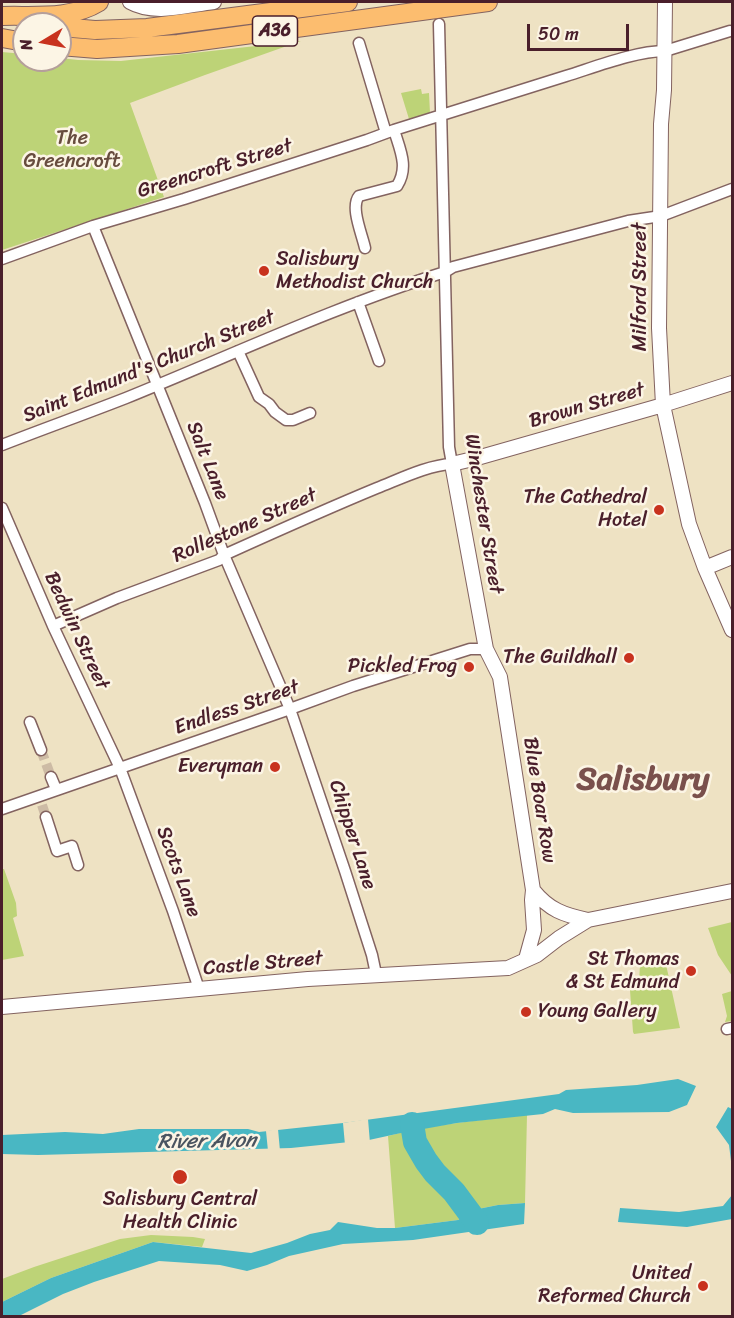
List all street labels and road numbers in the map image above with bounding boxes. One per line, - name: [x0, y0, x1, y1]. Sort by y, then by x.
- road number: A36: [252, 16, 298, 46]
- street label: Greencroft Street: [135, 134, 295, 204]
- street label: Milford Street: [629, 223, 653, 351]
- street label: Saint Edmund's Church Street: [20, 305, 278, 429]
- street label: Brown Street: [527, 378, 647, 434]
- street label: Salt Lane: [180, 418, 234, 504]
- street label: Winchester Street: [459, 432, 507, 596]
- street label: Rollestone Street: [169, 483, 321, 569]
- street label: Bedwin Street: [38, 568, 114, 694]
- street label: Endless Street: [172, 675, 302, 741]
- street label: Blue Boar Row: [517, 735, 561, 865]
- street label: Chipper Lane: [323, 777, 381, 893]
- street label: Scots Lane: [150, 823, 206, 921]
- street label: Castle Street: [202, 947, 324, 981]

